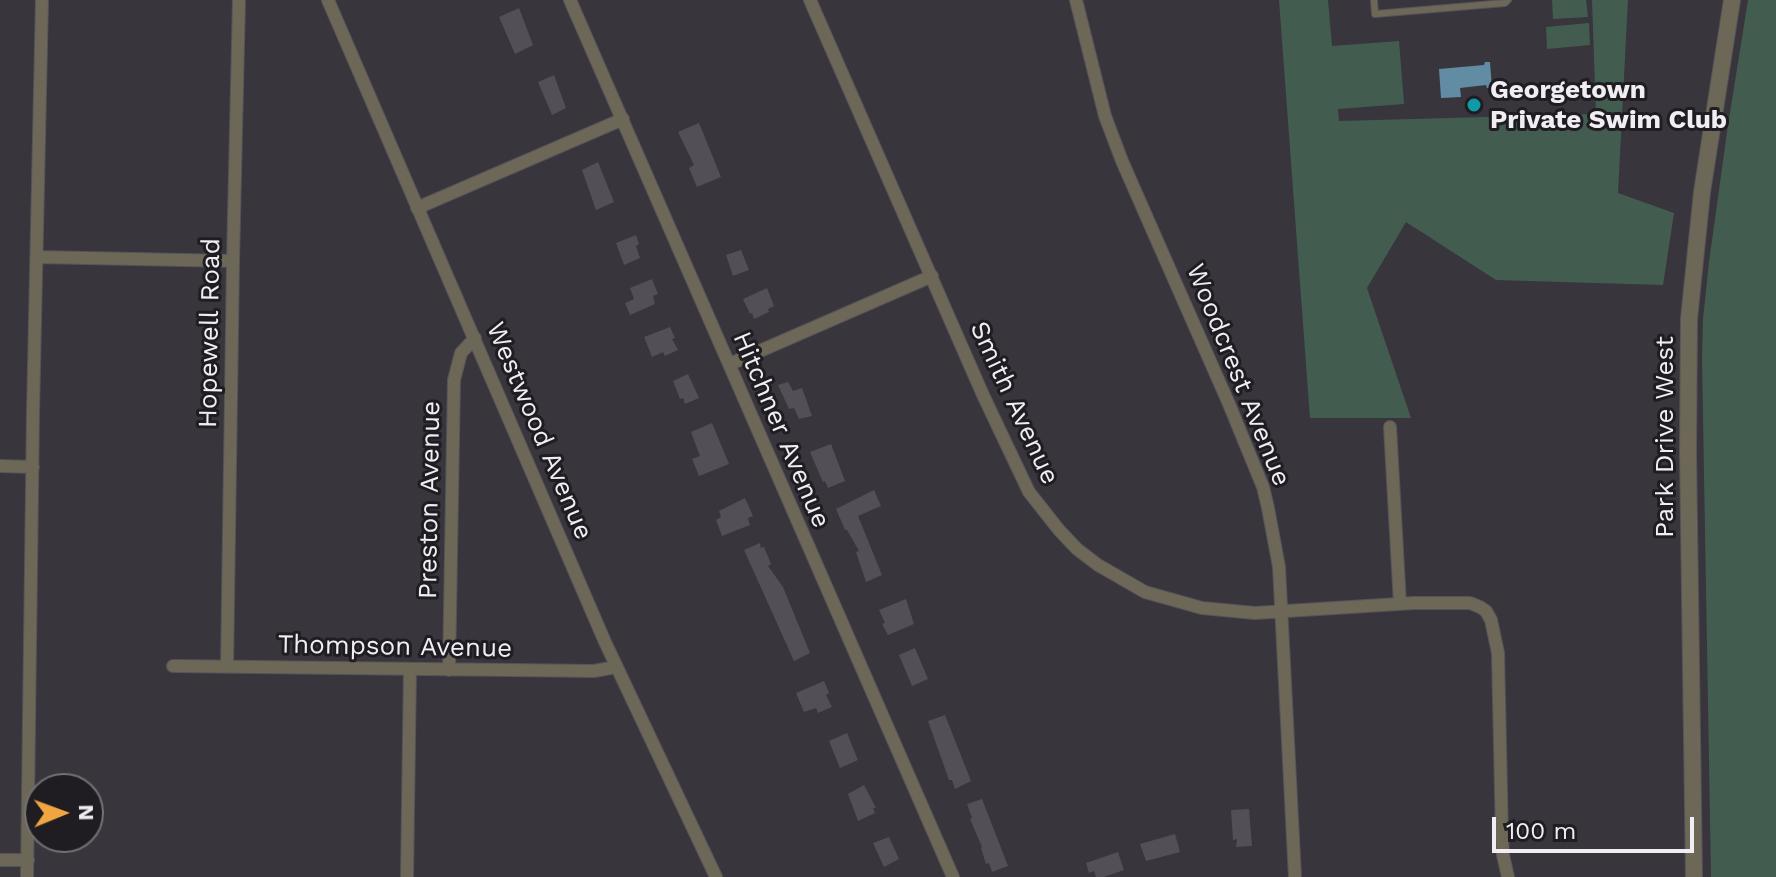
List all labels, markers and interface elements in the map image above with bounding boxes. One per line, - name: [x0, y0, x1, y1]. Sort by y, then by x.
- place label: Georgetown Private Swim Club: [1490, 74, 1727, 136]
- marker: Georgetown Private Swim Club: [1465, 96, 1483, 114]
- street label: Hopewell Road: [193, 238, 227, 428]
- street label: Woodcrest Avenue: [1179, 259, 1297, 491]
- street label: Smith Avenue: [963, 317, 1065, 489]
- street label: Westwood Avenue: [479, 318, 599, 544]
- street label: Hitchner Avenue: [726, 327, 836, 533]
- street label: Park Drive West: [1649, 336, 1681, 538]
- street label: Preston Avenue: [413, 401, 447, 599]
- street label: Thompson Avenue: [278, 629, 512, 665]
- north arrow: [24, 773, 104, 853]
- scale bar: [1496, 801, 1698, 851]
- text: N: [74, 804, 99, 821]
- text: 100 m: [1506, 817, 1576, 845]

